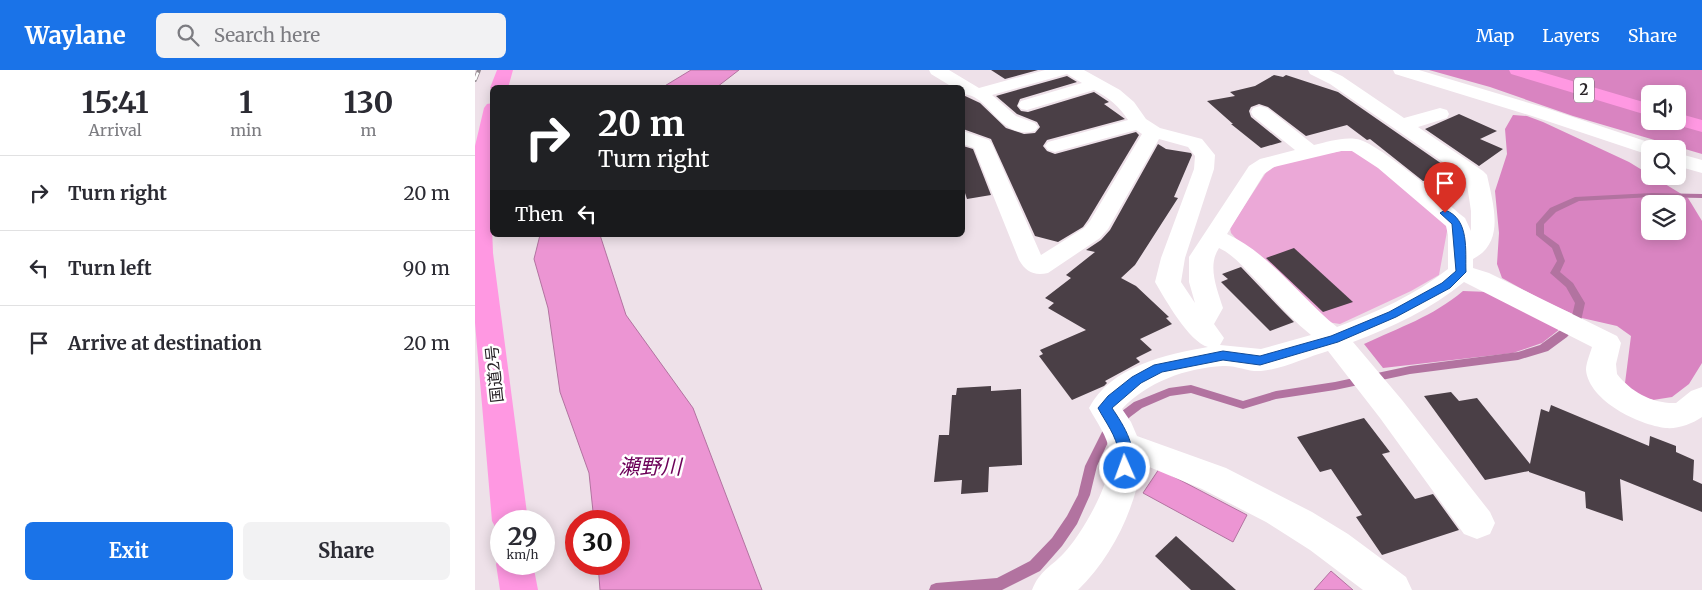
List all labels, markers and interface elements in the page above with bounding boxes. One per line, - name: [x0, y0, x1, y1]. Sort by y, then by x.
- search box: [156, 13, 506, 58]
- text: Waylane: [25, 20, 126, 51]
- icon: search: [174, 21, 202, 49]
- text: Search here: [214, 23, 320, 47]
- text: Map: [1476, 24, 1514, 47]
- text: Layers: [1542, 24, 1600, 47]
- text: Share: [1628, 24, 1677, 47]
- road number: 2: [1574, 78, 1594, 102]
- text: 15:41: [82, 83, 149, 121]
- text: 1: [239, 83, 253, 121]
- text: 130: [343, 83, 393, 121]
- map controls: [1641, 85, 1686, 240]
- button: sound: [1641, 85, 1686, 130]
- text: 20 m: [598, 102, 685, 146]
- icon: right: [515, 105, 580, 170]
- text: Arrival: [88, 120, 142, 140]
- text: min: [230, 120, 262, 140]
- text: m: [360, 120, 376, 140]
- button: search: [1641, 140, 1686, 185]
- text: Turn right: [598, 145, 709, 173]
- pin: [1424, 162, 1466, 213]
- icon: arrive: [1431, 169, 1459, 197]
- icon: right: [25, 179, 53, 207]
- text: Turn right: [68, 181, 167, 205]
- text: 20 m: [403, 181, 450, 205]
- button: layers: [1641, 195, 1686, 240]
- icon: left: [573, 200, 601, 228]
- text: Then: [515, 202, 563, 226]
- icon: left: [25, 254, 53, 282]
- text: Turn left: [68, 256, 152, 280]
- text: 90 m: [403, 256, 450, 280]
- icon: arrive: [25, 329, 53, 357]
- text: Arrive at destination: [68, 331, 262, 355]
- text: 20 m: [403, 331, 450, 355]
- street label: 国道2号: [481, 344, 507, 404]
- position arrow: [1098, 441, 1150, 493]
- water label: 瀬野川: [619, 453, 683, 480]
- speed limit sign: 30: [565, 510, 630, 575]
- text: 29: [508, 520, 537, 552]
- button: Exit: [25, 522, 233, 580]
- button: Share: [243, 522, 450, 580]
- text: km/h: [507, 547, 538, 562]

